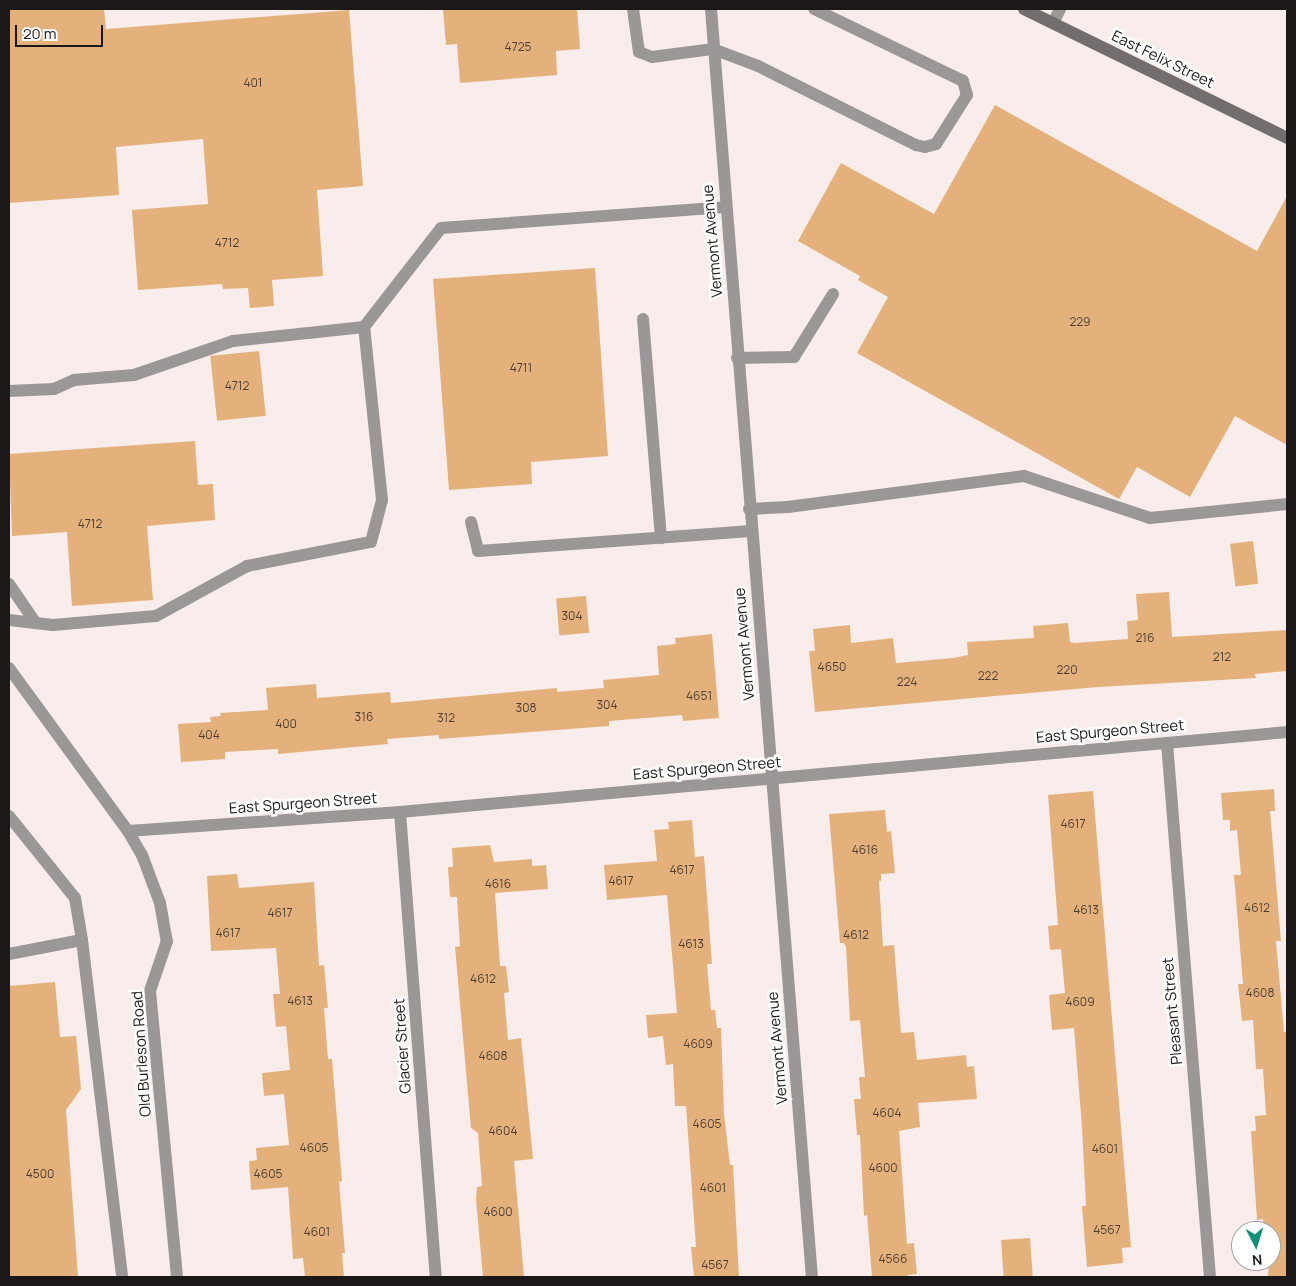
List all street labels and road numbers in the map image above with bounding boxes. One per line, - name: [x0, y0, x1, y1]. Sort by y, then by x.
- street label: East Felix Street: [1109, 26, 1217, 92]
- street label: Vermont Avenue: [698, 184, 726, 298]
- street label: Vermont Avenue: [730, 587, 758, 701]
- street label: East Spurgeon Street: [1035, 716, 1185, 746]
- street label: East Spurgeon Street: [632, 753, 782, 783]
- street label: East Spurgeon Street: [228, 789, 378, 817]
- street label: Pleasant Street: [1158, 957, 1186, 1065]
- street label: Old Burleson Road: [128, 990, 154, 1118]
- street label: Vermont Avenue: [763, 991, 791, 1105]
- street label: Glacier Street: [390, 998, 414, 1094]

